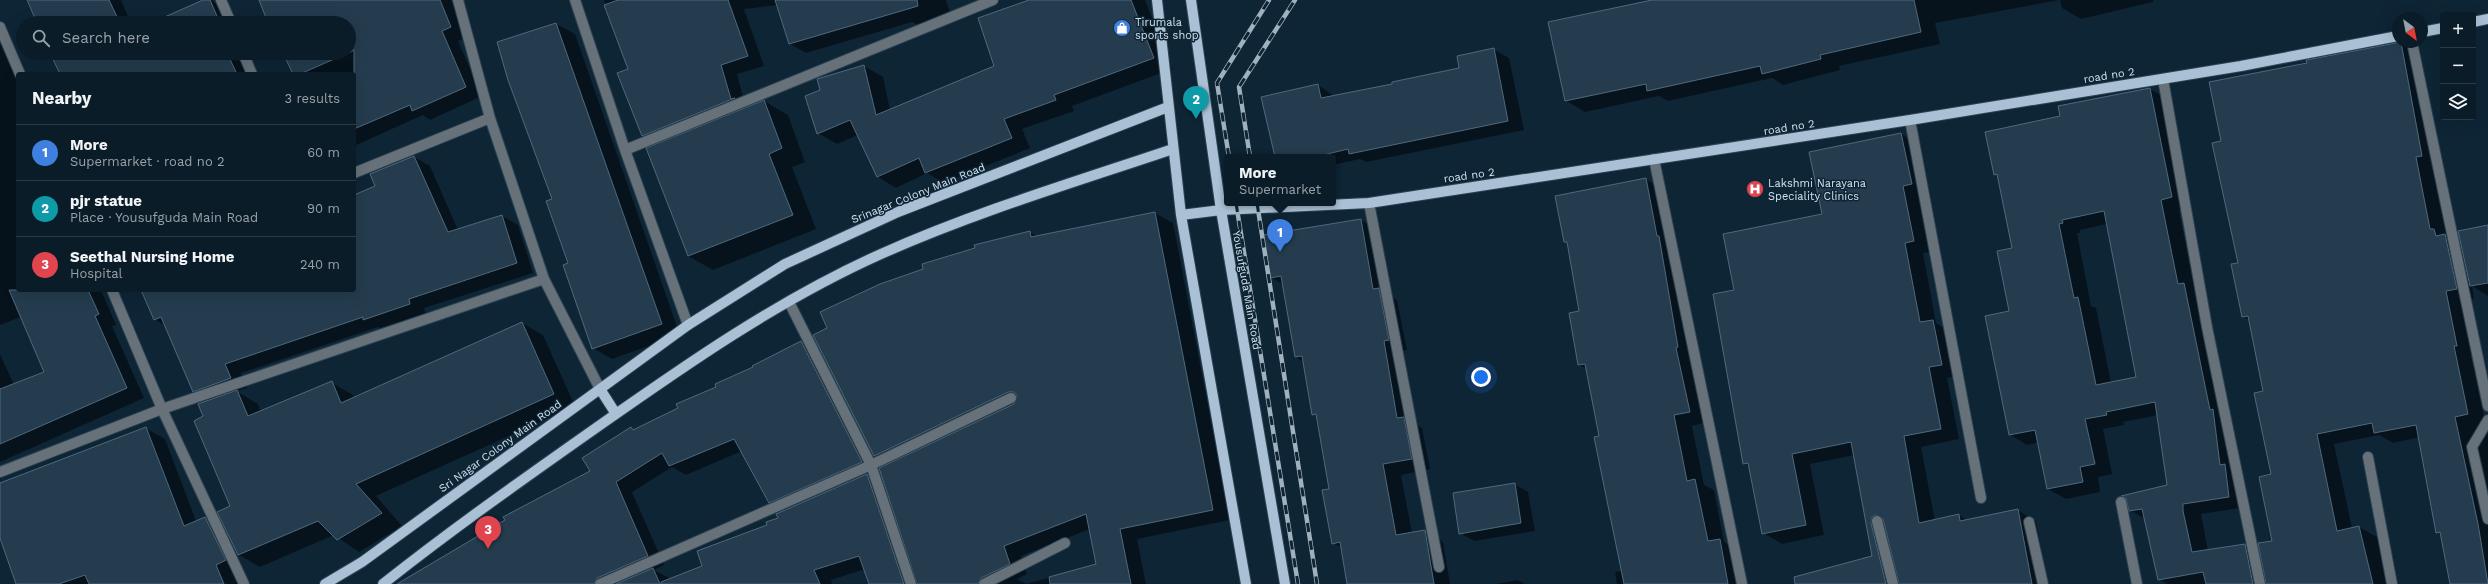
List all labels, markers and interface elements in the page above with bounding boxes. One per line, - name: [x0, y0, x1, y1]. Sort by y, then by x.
- north arrow: [2392, 12, 2428, 48]
- map controls: [2440, 12, 2476, 120]
- button: +: [2440, 12, 2476, 48]
- search box: [16, 16, 356, 60]
- place label: Tirumala sports shop: [1135, 16, 1199, 42]
- shop icon: Tirumala sports shop: [1112, 18, 1132, 38]
- icon: search: [30, 27, 52, 49]
- text: Search here: [62, 29, 150, 47]
- button: −: [2440, 48, 2476, 84]
- street label: road no 2: [2083, 65, 2135, 86]
- button: layers: [2440, 84, 2476, 120]
- pin: 2: [1183, 86, 1209, 119]
- text: Nearby: [32, 88, 91, 108]
- text: 3 results: [285, 91, 340, 106]
- street label: road no 2: [1763, 117, 1815, 138]
- text: More: [70, 136, 108, 154]
- text: 1: [42, 145, 48, 160]
- text: 60 m: [307, 145, 340, 160]
- text: Supermarket · road no 2: [70, 154, 225, 169]
- popup: [1224, 154, 1336, 206]
- street label: Srinagar Colony Main Road: [849, 161, 987, 226]
- text: More: [1239, 164, 1277, 182]
- street label: road no 2: [1443, 165, 1495, 186]
- place label: Lakshmi Narayana Speciality Clinics: [1768, 177, 1866, 203]
- hospital icon: Lakshmi Narayana Speciality Clinics: [1745, 179, 1765, 199]
- text: Supermarket: [1239, 182, 1321, 197]
- text: pjr statue: [70, 192, 142, 210]
- text: 2: [41, 201, 49, 216]
- text: 90 m: [307, 201, 340, 216]
- text: Place · Yousufguda Main Road: [70, 210, 258, 225]
- pin: 1: [1267, 219, 1293, 252]
- street label: Yousufguda Main Road: [1230, 229, 1263, 351]
- text: Seethal Nursing Home: [70, 248, 235, 266]
- text: 3: [41, 257, 49, 272]
- text: 240 m: [300, 257, 340, 272]
- text: Hospital: [70, 266, 122, 281]
- your location: [1471, 367, 1491, 387]
- street label: Sri Nagar Colony Main Road: [436, 398, 564, 495]
- pin: 3: [475, 516, 501, 549]

